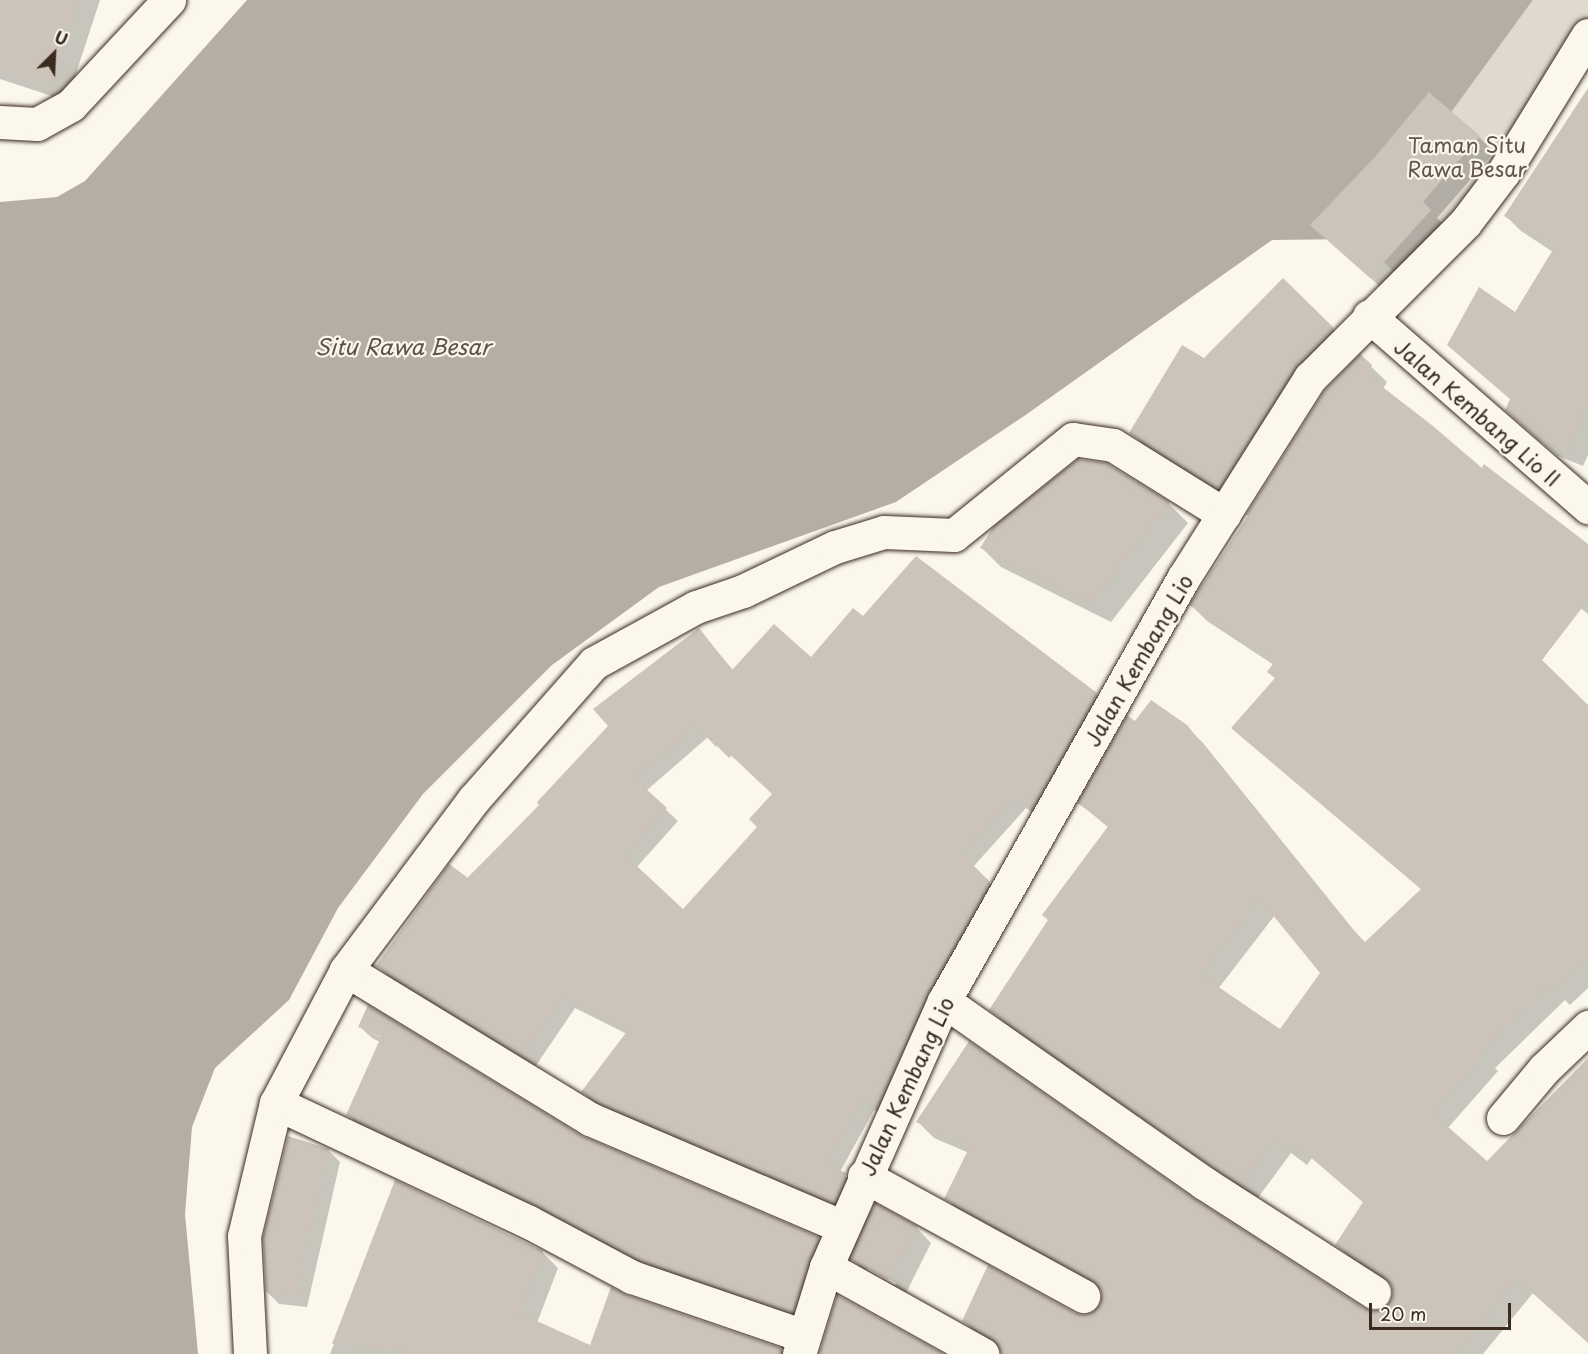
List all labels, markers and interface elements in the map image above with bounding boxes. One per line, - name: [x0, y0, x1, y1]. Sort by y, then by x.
- north arrow: [24, 24, 84, 84]
- text: U: [51, 24, 72, 51]
- park label: Taman Situ Rawa Besar: [1407, 131, 1527, 181]
- water label: Situ Rawa Besar: [315, 333, 491, 359]
- street label: Jalan Kembang Lio II: [1389, 333, 1567, 491]
- street label: Jalan Kembang Lio: [1079, 570, 1197, 750]
- street label: Jalan Kembang Lio: [854, 993, 958, 1179]
- scale bar: [1372, 1291, 1514, 1329]
- text: 20 m: [1380, 1300, 1426, 1327]

